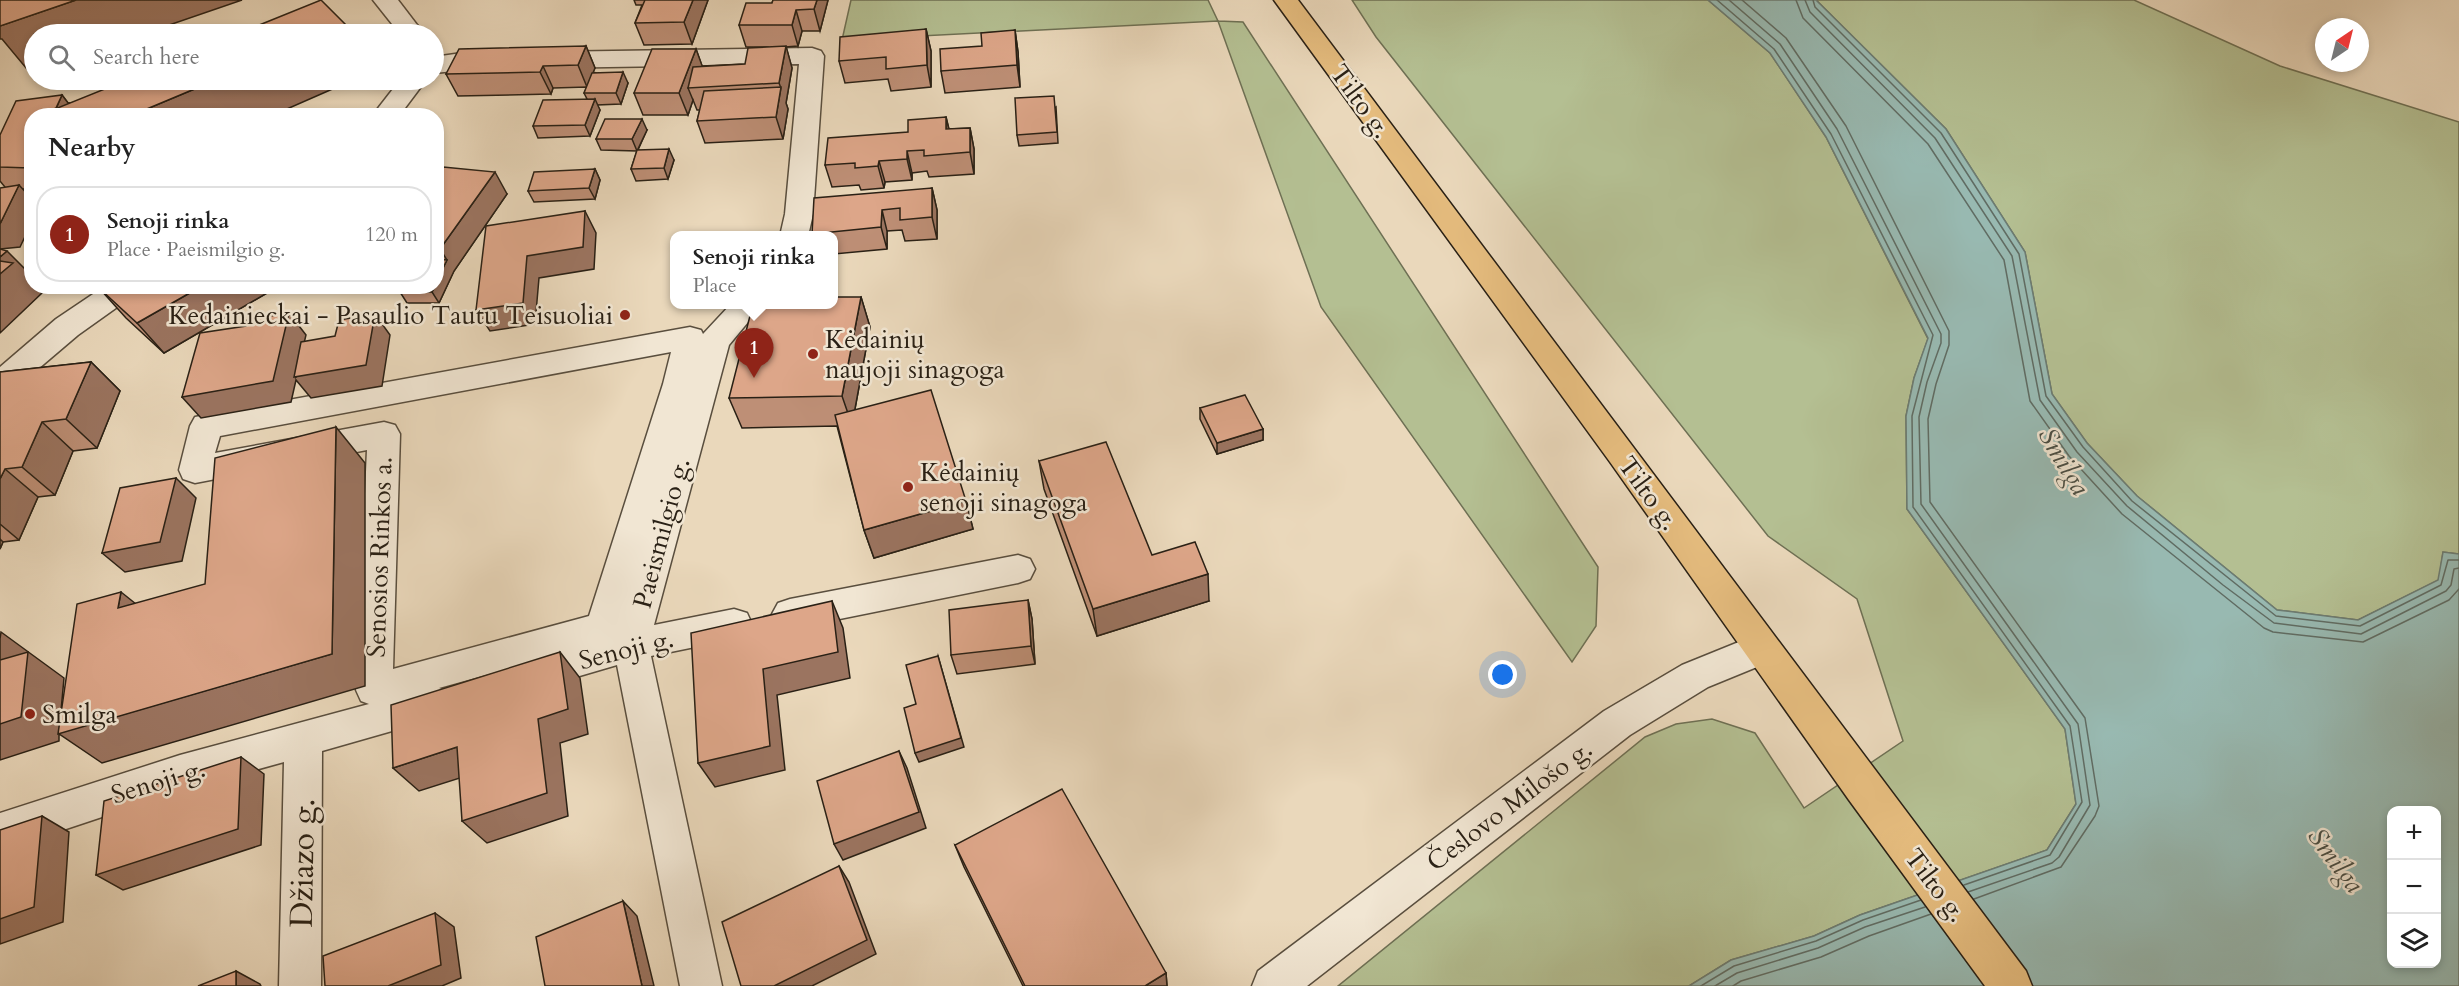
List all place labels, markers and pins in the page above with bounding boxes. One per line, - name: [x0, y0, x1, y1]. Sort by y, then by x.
- place label: Kedainieckai - Pasaulio Tautu Teisuoliai: [168, 298, 613, 333]
- marker: Kedainieckai - Pasaulio Tautu Teisuoliai: [618, 308, 632, 322]
- place label: Kėdainių naujoji sinagoga: [825, 322, 1005, 387]
- pin: 1: [734, 328, 774, 378]
- marker: Kėdainių naujoji sinagoga: [806, 347, 820, 361]
- place label: Kėdainių senoji sinagoga: [920, 455, 1087, 520]
- marker: Kėdainių senoji sinagoga: [901, 480, 915, 494]
- place label: Smilga: [42, 697, 117, 732]
- marker: Smilga: [23, 707, 37, 721]

